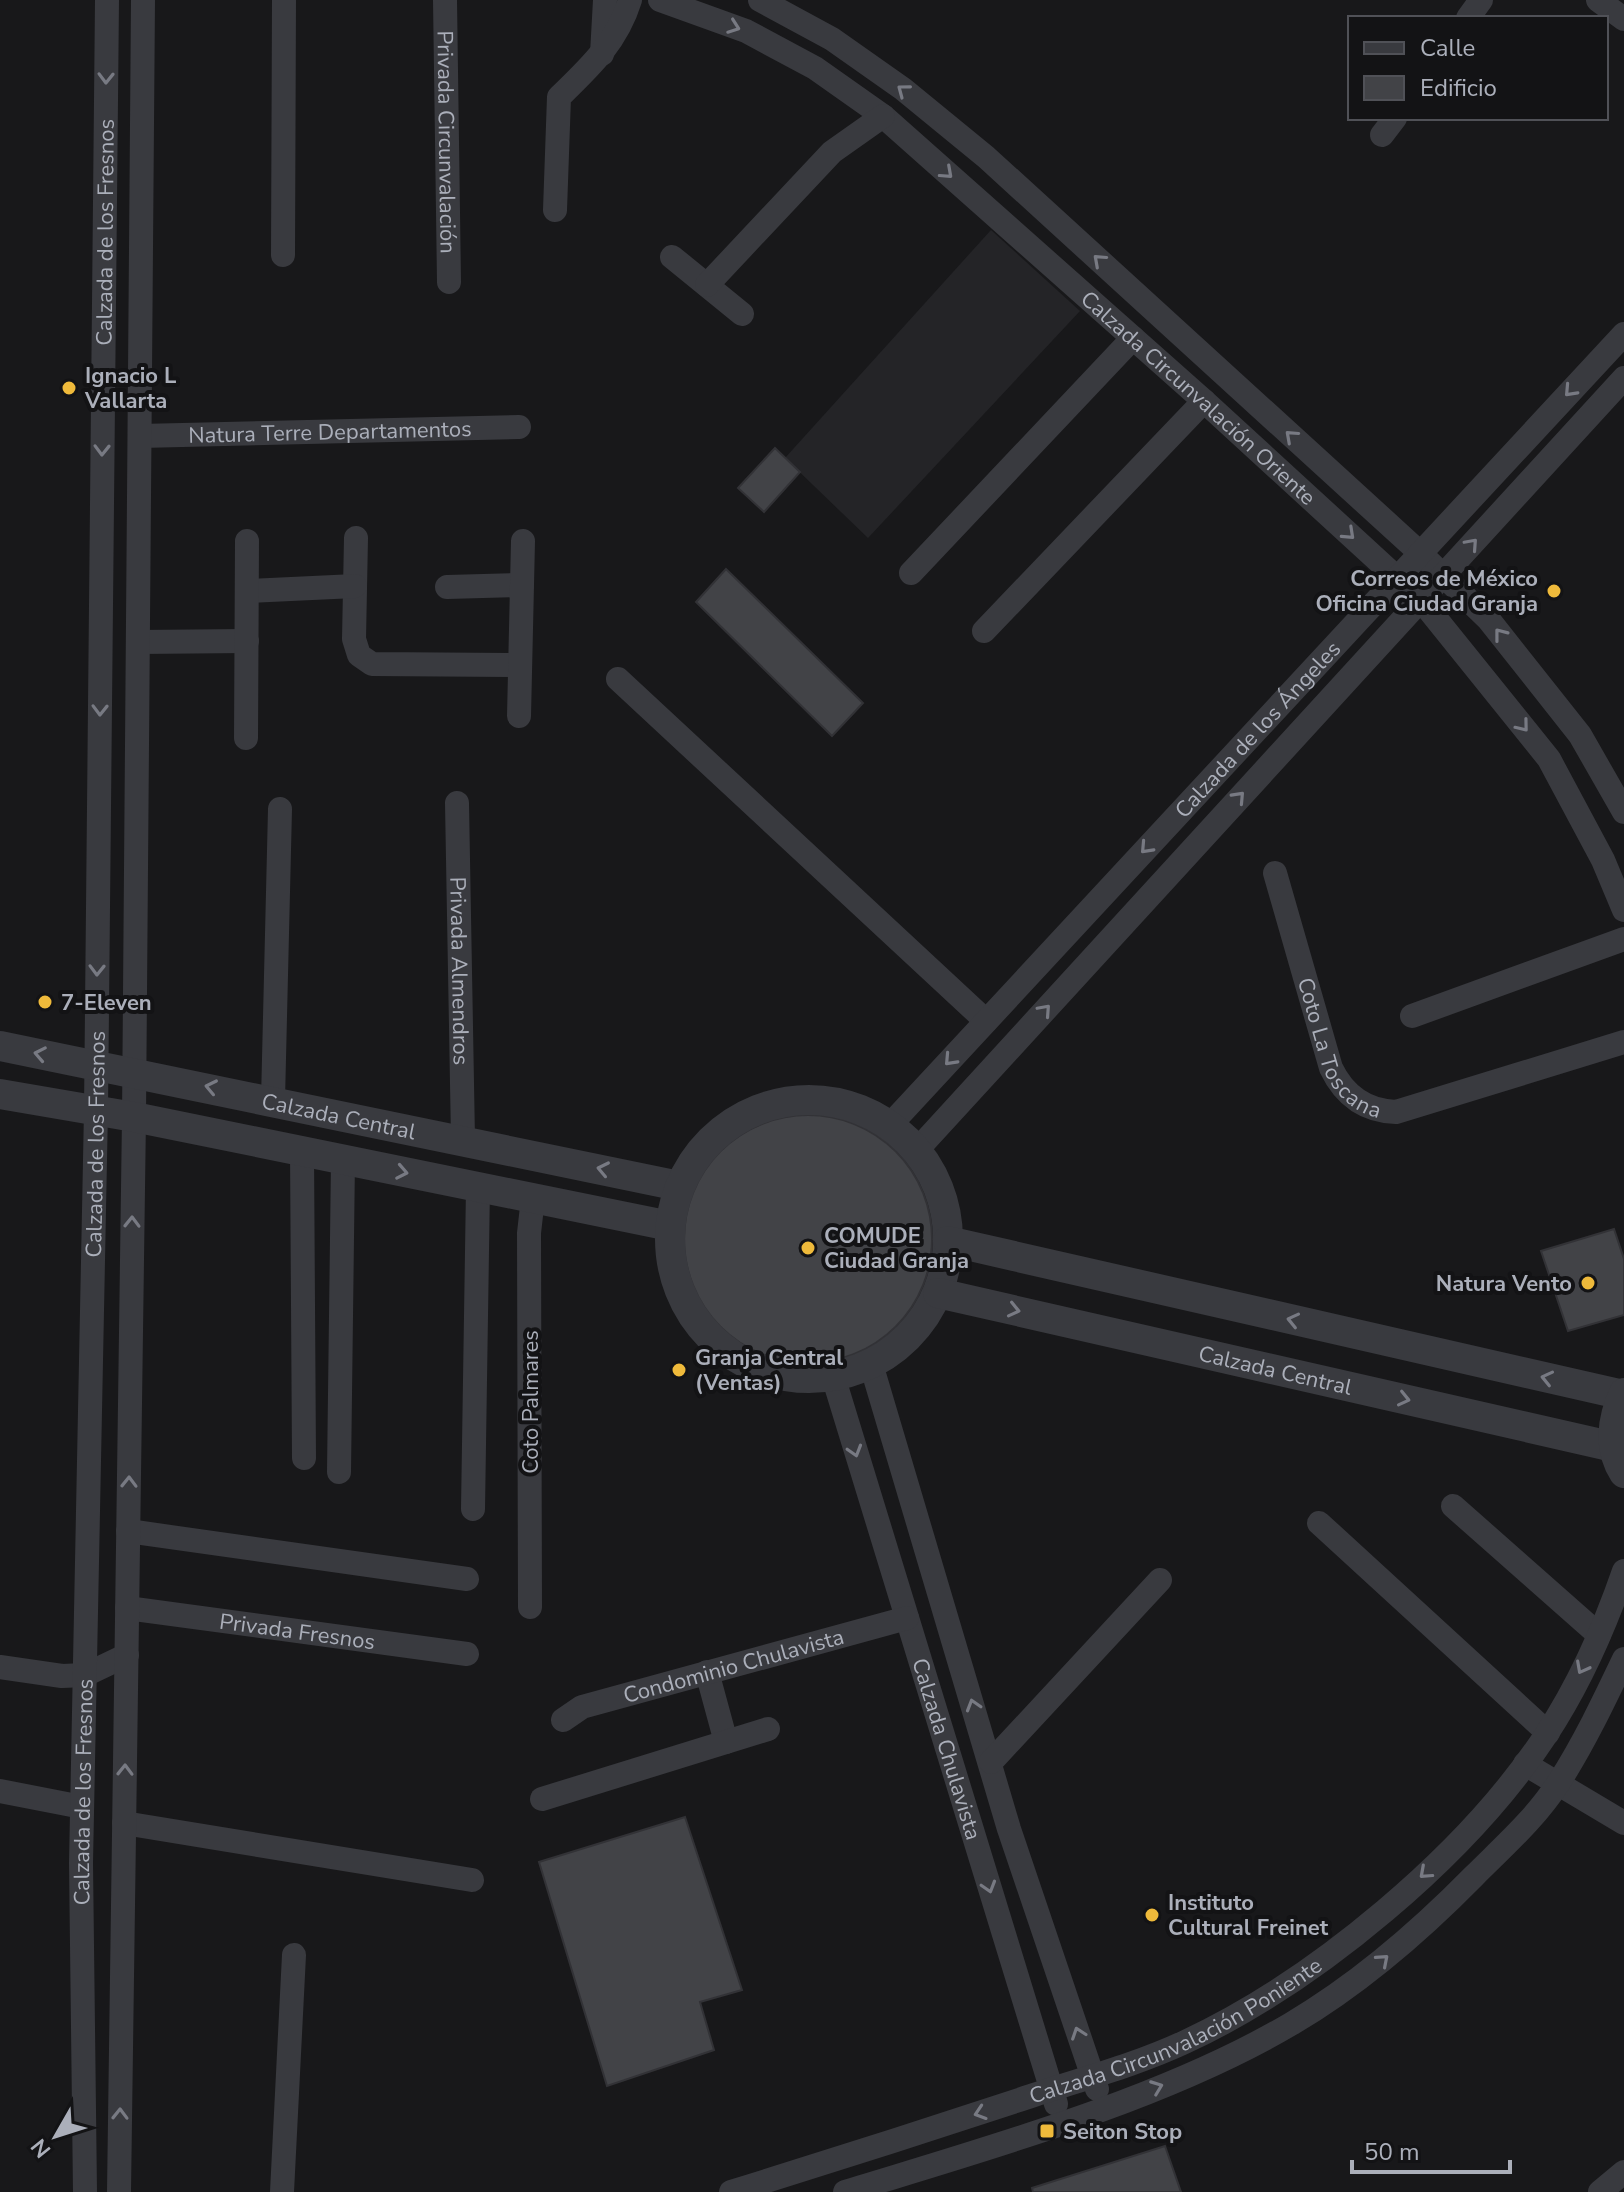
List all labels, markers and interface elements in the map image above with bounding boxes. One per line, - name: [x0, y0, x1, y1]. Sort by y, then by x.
- legend: [1348, 16, 1608, 120]
- one-way arrow: [726, 17, 740, 34]
- street label: Privada Circunvalación: [429, 30, 463, 254]
- text: Calle: [1420, 32, 1475, 64]
- one-way arrow: [97, 72, 115, 85]
- text: Edificio: [1420, 72, 1497, 104]
- one-way arrow: [897, 85, 912, 99]
- street label: Calzada de los Fresnos: [90, 119, 122, 346]
- one-way arrow: [938, 163, 953, 177]
- one-way arrow: [1094, 256, 1109, 270]
- street label: Calzada Circunvalación Oriente: [1074, 284, 1322, 512]
- place label: Ignacio L Vallarta: [84, 361, 176, 416]
- marker: Ignacio L Vallarta: [60, 379, 78, 397]
- one-way arrow: [1565, 382, 1580, 396]
- street label: Natura Terre Departamentos: [188, 414, 472, 451]
- one-way arrow: [1286, 431, 1301, 445]
- one-way arrow: [94, 444, 111, 457]
- one-way arrow: [1339, 524, 1354, 538]
- one-way arrow: [1463, 539, 1477, 554]
- place label: Correos de México Oficina Ciudad Granja: [1315, 564, 1538, 619]
- marker: Correos de México Oficina Ciudad Granja: [1545, 582, 1563, 600]
- one-way arrow: [1496, 628, 1510, 643]
- street label: Calzada de los Ángeles: [1168, 635, 1348, 825]
- one-way arrow: [91, 704, 109, 717]
- one-way arrow: [1513, 717, 1527, 732]
- one-way arrow: [1230, 792, 1244, 807]
- one-way arrow: [1140, 839, 1155, 853]
- street label: Privada Almendros: [442, 876, 476, 1066]
- one-way arrow: [89, 964, 106, 977]
- street label: Coto La Toscana: [1290, 974, 1385, 1126]
- place label: 7-Eleven: [61, 988, 152, 1018]
- marker: 7-Eleven: [36, 993, 54, 1011]
- one-way arrow: [1036, 1005, 1050, 1020]
- street label: Calzada de los Fresnos: [79, 1031, 113, 1258]
- one-way arrow: [33, 1046, 46, 1063]
- one-way arrow: [946, 1050, 960, 1065]
- one-way arrow: [205, 1080, 218, 1097]
- street label: Calzada Central: [259, 1086, 419, 1147]
- one-way arrow: [596, 1161, 610, 1178]
- one-way arrow: [396, 1162, 409, 1179]
- one-way arrow: [123, 1215, 141, 1228]
- place label: COMUDE Ciudad Granja: [824, 1221, 969, 1276]
- marker: COMUDE Ciudad Granja: [799, 1239, 817, 1257]
- place label: Natura Vento: [1436, 1269, 1572, 1299]
- marker: Natura Vento: [1579, 1274, 1597, 1292]
- one-way arrow: [1006, 1301, 1020, 1318]
- one-way arrow: [1287, 1312, 1301, 1329]
- street label: Coto Palmares: [516, 1330, 546, 1474]
- street label: Calzada Central: [1196, 1339, 1355, 1403]
- place label: Granja Central (Ventas): [695, 1343, 843, 1398]
- marker: Granja Central (Ventas): [670, 1361, 688, 1379]
- one-way arrow: [1540, 1370, 1554, 1387]
- one-way arrow: [1396, 1390, 1410, 1407]
- one-way arrow: [846, 1444, 862, 1457]
- one-way arrow: [120, 1475, 137, 1488]
- street label: Privada Fresnos: [218, 1607, 377, 1657]
- street label: Condominio Chulavista: [620, 1622, 847, 1711]
- street label: Calzada Chulavista: [904, 1655, 988, 1844]
- one-way arrow: [1576, 1659, 1591, 1674]
- street label: Calzada de los Fresnos: [67, 1678, 101, 1906]
- one-way arrow: [966, 1699, 982, 1713]
- one-way arrow: [116, 1763, 134, 1776]
- one-way arrow: [1420, 1863, 1434, 1878]
- one-way arrow: [979, 1879, 995, 1893]
- place label: Instituto Cultural Freinet: [1168, 1888, 1329, 1943]
- marker: Instituto Cultural Freinet: [1143, 1906, 1161, 1924]
- street label: Calzada Circunvalación Poniente: [1025, 1951, 1328, 2112]
- one-way arrow: [1374, 1955, 1388, 1970]
- one-way arrow: [1071, 2027, 1087, 2041]
- one-way arrow: [1149, 2080, 1163, 2096]
- north arrow: [16, 2096, 96, 2176]
- one-way arrow: [973, 2103, 987, 2119]
- one-way arrow: [111, 2107, 129, 2120]
- place label: Seiton Stop: [1063, 2117, 1182, 2147]
- marker: Seiton Stop: [1038, 2122, 1056, 2140]
- scale bar: [1352, 2124, 1510, 2174]
- text: N: [24, 2132, 58, 2164]
- text: 50 m: [1364, 2136, 1420, 2168]

